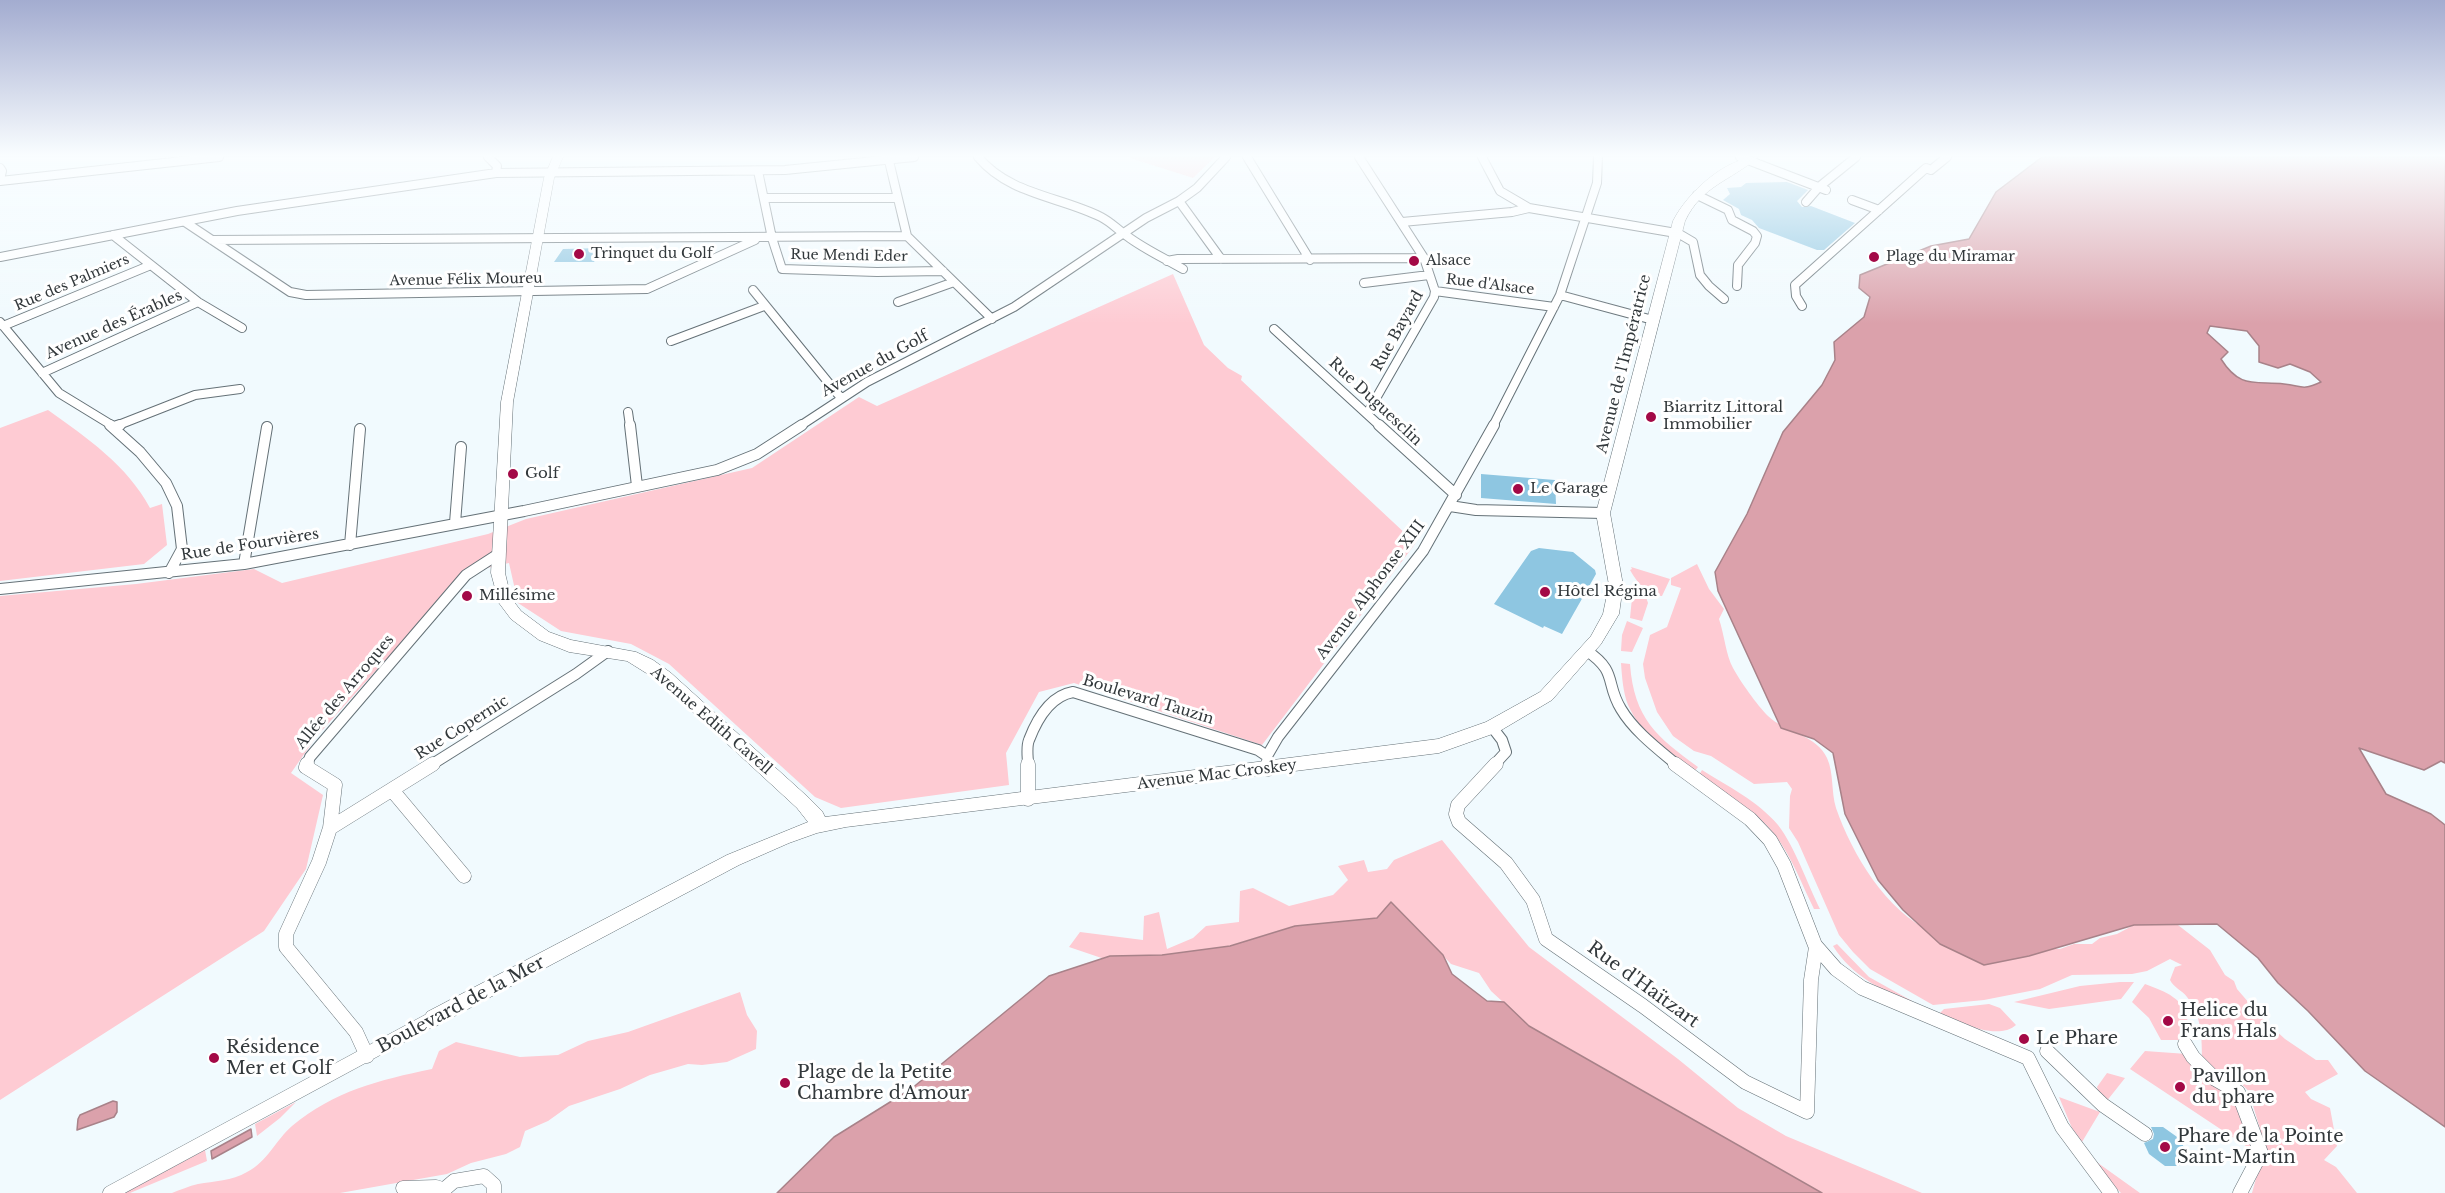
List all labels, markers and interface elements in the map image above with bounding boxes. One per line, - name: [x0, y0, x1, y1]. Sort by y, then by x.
- place label: Trinquet du Golf: [591, 246, 713, 262]
- marker: Trinquet du Golf: [572, 247, 586, 261]
- street label: Rue Mendi Eder: [790, 247, 908, 265]
- place label: Plage du Miramar: [1886, 249, 2015, 265]
- marker: Plage du Miramar: [1867, 250, 1881, 264]
- street label: Rue des Palmiers: [12, 251, 132, 315]
- place label: Alsace: [1426, 253, 1471, 269]
- marker: Alsace: [1407, 254, 1421, 268]
- street label: Avenue Félix Moureu: [389, 270, 543, 290]
- street label: Rue d'Alsace: [1445, 271, 1535, 299]
- street label: Avenue de l'Impératrice: [1593, 273, 1655, 455]
- street label: Avenue des Érables: [43, 287, 185, 363]
- street label: Rue Bayard: [1369, 288, 1427, 374]
- street label: Avenue du Golf: [818, 327, 932, 401]
- street label: Rue Duguesclin: [1325, 354, 1425, 450]
- place label: Biarritz Littoral Immobilier: [1663, 399, 1783, 434]
- marker: Biarritz Littoral Immobilier: [1644, 410, 1658, 424]
- place label: Golf: [525, 465, 559, 483]
- marker: Golf: [506, 467, 520, 481]
- place label: Le Garage: [1530, 480, 1608, 498]
- marker: Le Garage: [1511, 482, 1525, 496]
- street label: Avenue Alphonse XIII: [1313, 517, 1429, 663]
- street label: Rue de Fourvières: [180, 525, 320, 565]
- place label: Hôtel Régina: [1557, 583, 1657, 601]
- marker: Hôtel Régina: [1538, 585, 1552, 599]
- place label: Millésime: [479, 587, 555, 605]
- marker: Millésime: [460, 589, 474, 603]
- street label: Allée des Arroques: [292, 631, 398, 753]
- street label: Avenue Edith Cavell: [647, 663, 775, 779]
- street label: Boulevard Tauzin: [1080, 672, 1216, 728]
- street label: Rue Copernic: [412, 692, 512, 764]
- street label: Avenue Mac Croskey: [1136, 756, 1298, 794]
- street label: Rue d'Haïtzart: [1583, 937, 1703, 1033]
- street label: Boulevard de la Mer: [373, 952, 549, 1058]
- place label: Helice du Frans Hals: [2180, 1000, 2277, 1042]
- marker: Helice du Frans Hals: [2161, 1014, 2175, 1028]
- place label: Le Phare: [2036, 1028, 2118, 1050]
- marker: Le Phare: [2017, 1032, 2031, 1046]
- place label: Résidence Mer et Golf: [226, 1037, 332, 1080]
- marker: Résidence Mer et Golf: [207, 1051, 221, 1065]
- place label: Plage de la Petite Chambre d'Amour: [797, 1062, 969, 1104]
- place label: Pavillon du phare: [2192, 1066, 2275, 1108]
- marker: Plage de la Petite Chambre d'Amour: [778, 1076, 792, 1090]
- marker: Pavillon du phare: [2173, 1080, 2187, 1094]
- place label: Phare de la Pointe Saint-Martin: [2177, 1126, 2343, 1168]
- marker: Phare de la Pointe Saint-Martin: [2158, 1140, 2172, 1154]

